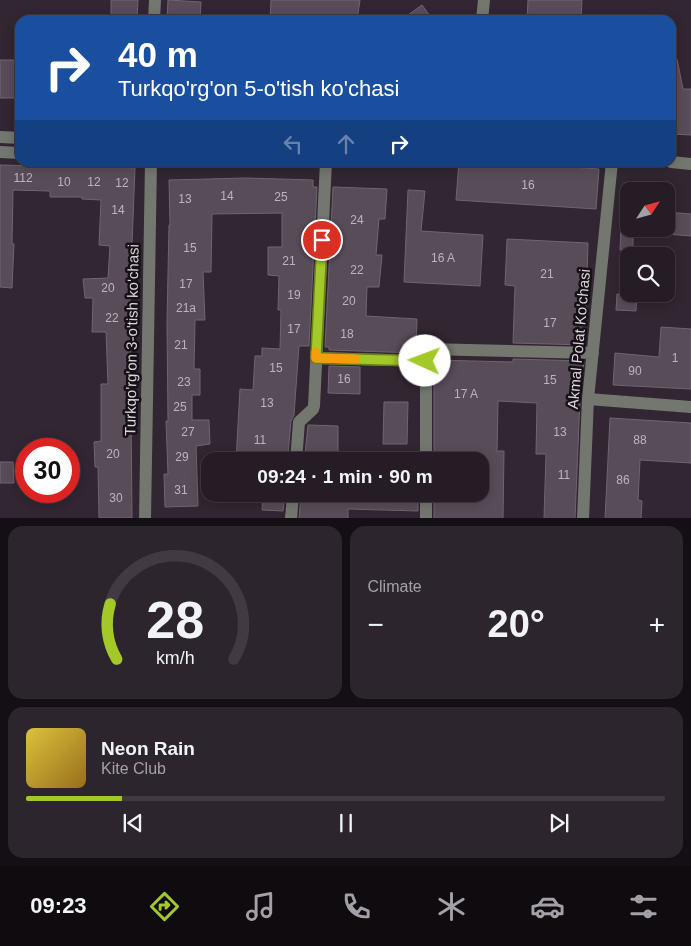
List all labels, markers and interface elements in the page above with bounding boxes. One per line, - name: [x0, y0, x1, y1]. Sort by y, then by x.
- icon: right: [35, 35, 100, 100]
- text: 40 m: [118, 35, 198, 74]
- text: Turkqo'rg'on 5-o'tish ko'chasi: [118, 76, 399, 101]
- icon: left: [279, 130, 307, 158]
- icon: ahead: [332, 130, 360, 158]
- icon: right: [385, 130, 413, 158]
- house number: 112: [13, 171, 33, 185]
- house number: 10: [57, 175, 71, 189]
- house number: 12: [87, 175, 101, 189]
- house number: 12: [115, 176, 129, 190]
- house number: 16: [521, 178, 535, 192]
- north arrow: [620, 182, 675, 238]
- map controls: [620, 182, 675, 302]
- house number: 14: [220, 189, 234, 203]
- house number: 25: [274, 190, 288, 204]
- house number: 13: [178, 192, 192, 206]
- house number: 14: [111, 203, 125, 217]
- house number: 24: [350, 213, 364, 227]
- pin: [301, 219, 343, 261]
- icon: arrive: [308, 226, 336, 254]
- house number: 15: [183, 241, 197, 255]
- street label: Turkqo'rg'on 3-o'tish ko'chasi: [121, 244, 142, 436]
- button: search: [620, 247, 675, 302]
- house number: 16 A: [431, 251, 455, 265]
- house number: 21: [282, 254, 296, 268]
- house number: 22: [350, 263, 364, 277]
- house number: 21: [540, 267, 554, 281]
- street label: Akmal Polat Ko'chasi: [564, 268, 593, 410]
- house number: 17: [179, 277, 193, 291]
- house number: 20: [101, 281, 115, 295]
- house number: 19: [287, 288, 301, 302]
- house number: 20: [342, 294, 356, 308]
- house number: 21a: [176, 301, 196, 315]
- house number: 22: [105, 311, 119, 325]
- house number: 17: [543, 316, 557, 330]
- house number: 17: [287, 322, 301, 336]
- house number: 18: [340, 327, 354, 341]
- position arrow: [398, 334, 450, 386]
- house number: 21: [174, 338, 188, 352]
- house number: 1: [672, 351, 679, 365]
- house number: 15: [269, 361, 283, 375]
- house number: 90: [628, 364, 642, 378]
- house number: 16: [337, 372, 351, 386]
- house number: 15: [543, 373, 557, 387]
- house number: 23: [177, 375, 191, 389]
- house number: 17 A: [454, 387, 478, 401]
- house number: 13: [260, 396, 274, 410]
- house number: 25: [173, 400, 187, 414]
- house number: 27: [181, 425, 195, 439]
- house number: 13: [553, 425, 567, 439]
- house number: 11: [254, 433, 267, 447]
- house number: 88: [633, 433, 647, 447]
- speed limit sign: 30: [15, 438, 80, 503]
- house number: 20: [106, 447, 120, 461]
- house number: 29: [175, 450, 189, 464]
- text: 09:24 · 1 min · 90 m: [257, 466, 433, 487]
- house number: 11: [558, 468, 571, 482]
- house number: 86: [616, 473, 630, 487]
- house number: 31: [174, 483, 188, 497]
- house number: 30: [109, 491, 123, 505]
- text: Climate: [368, 578, 422, 595]
- text: 28: [146, 591, 204, 649]
- text: 20°: [488, 603, 545, 645]
- text: −: [368, 609, 384, 640]
- text: +: [649, 609, 665, 640]
- text: km/h: [155, 648, 194, 668]
- text: Neon Rain: [101, 738, 195, 759]
- text: Kite Club: [101, 760, 166, 777]
- icon: previous: [119, 809, 147, 837]
- icon: pause: [332, 809, 360, 837]
- icon: next: [545, 809, 573, 837]
- icon: directions: [147, 889, 182, 924]
- icon: music: [243, 889, 278, 924]
- icon: phone: [339, 889, 374, 924]
- icon: climate: [434, 889, 469, 924]
- icon: car: [530, 889, 565, 924]
- icon: filters: [626, 889, 661, 924]
- text: 09:23: [30, 893, 87, 918]

